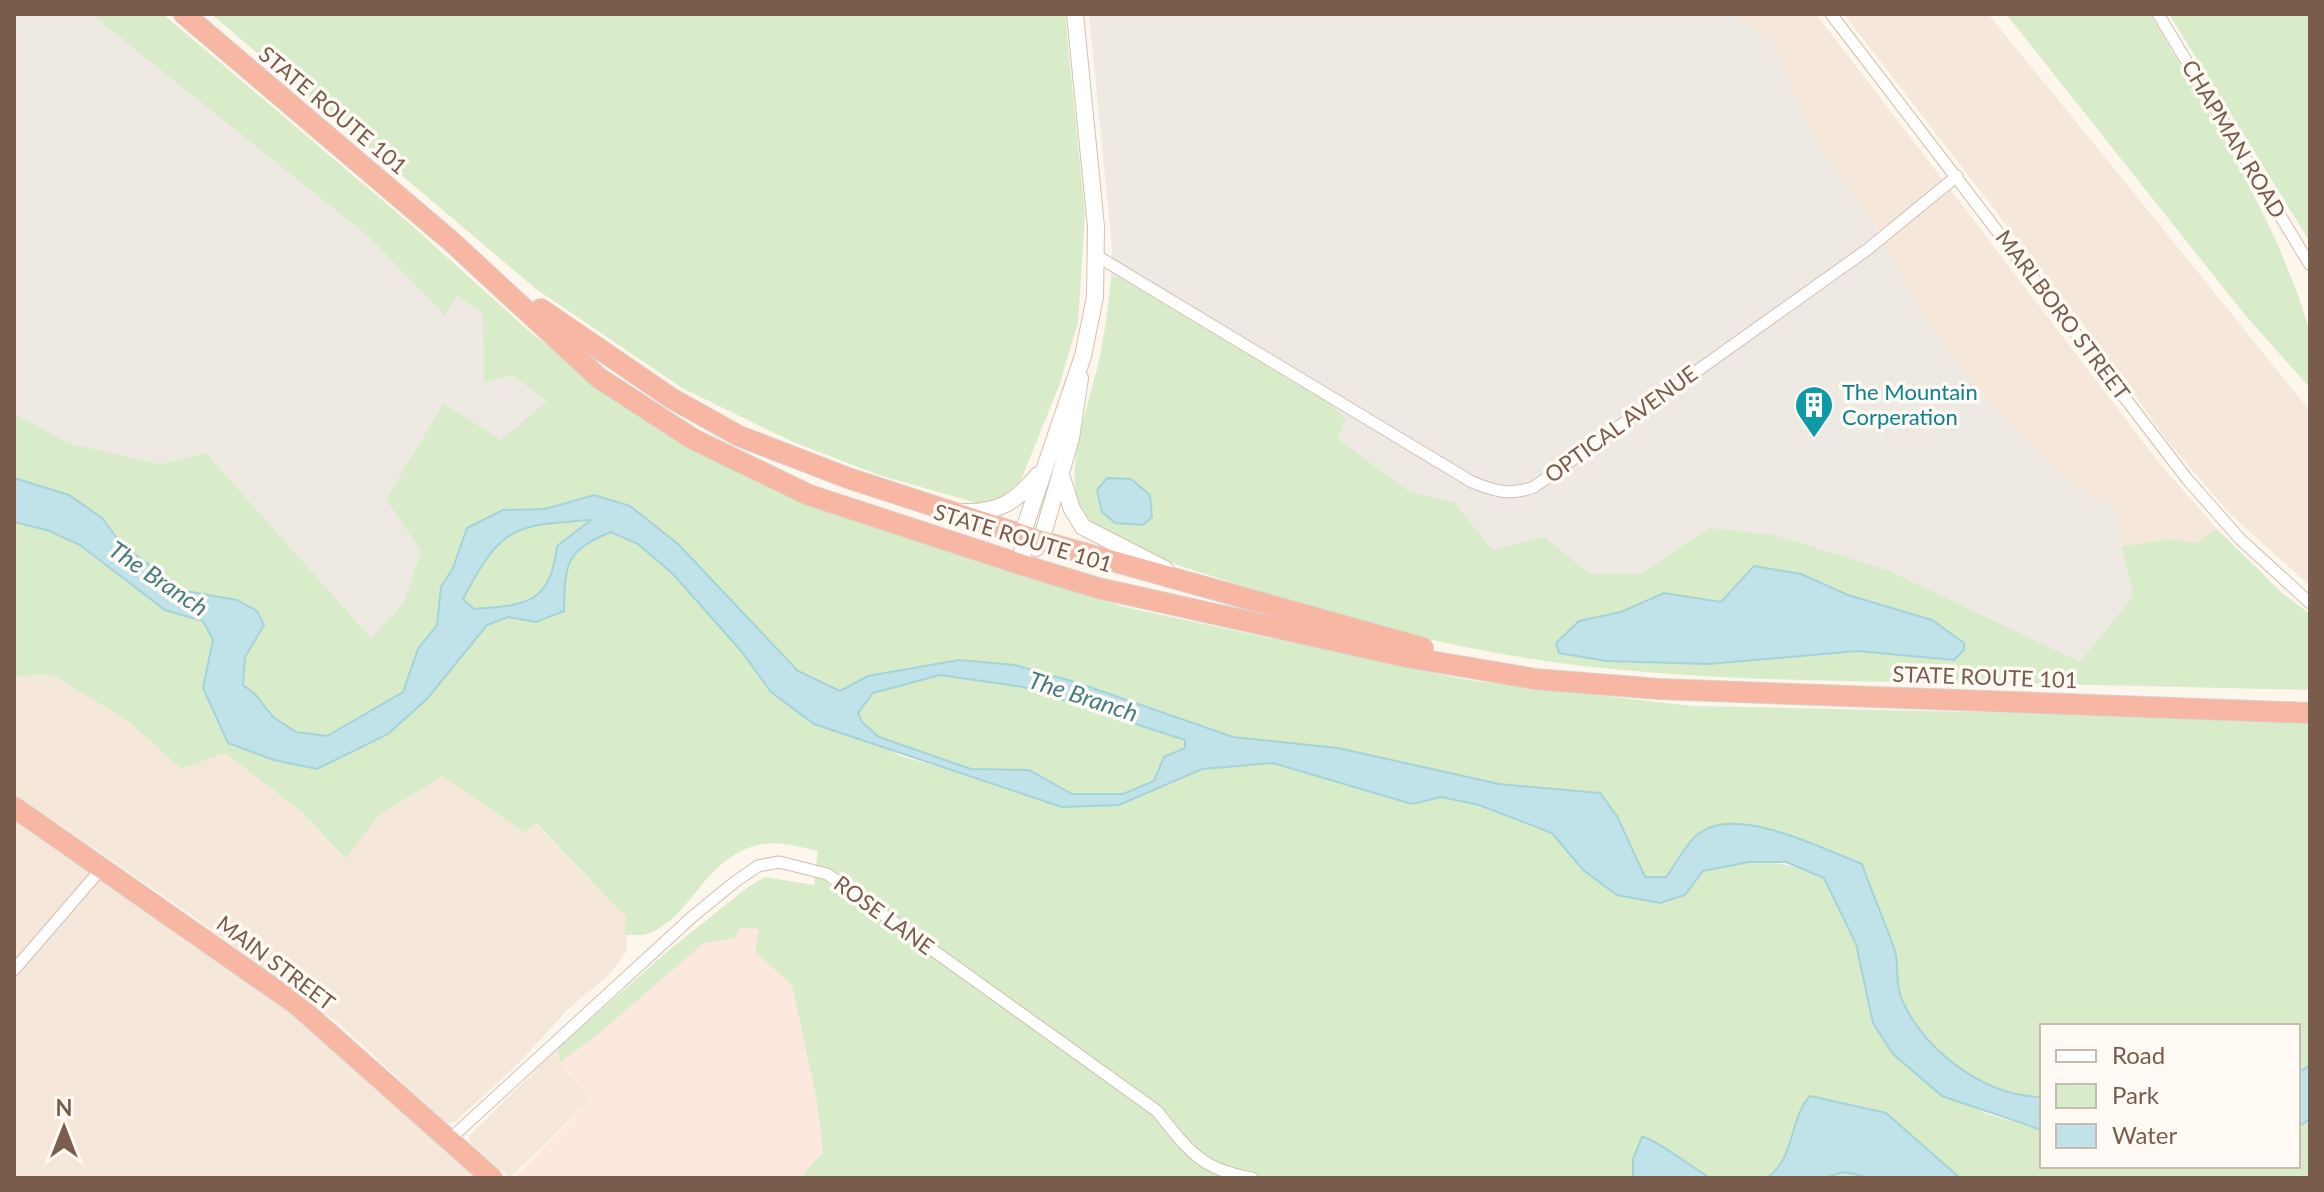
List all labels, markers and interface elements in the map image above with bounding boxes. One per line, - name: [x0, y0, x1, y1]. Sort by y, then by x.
- street label: STATE ROUTE 101: [254, 40, 413, 179]
- street label: CHAPMAN ROAD: [2177, 55, 2292, 223]
- street label: MARLBORO STREET: [1991, 224, 2136, 405]
- street label: OPTICAL AVENUE: [1539, 359, 1702, 488]
- place label: The Mountain Corperation: [1842, 378, 1978, 430]
- building icon: The Mountain Corperation: [1793, 384, 1835, 439]
- street label: STATE ROUTE 101: [931, 498, 1116, 577]
- water label: The Branch: [104, 534, 214, 621]
- street label: STATE ROUTE 101: [1892, 660, 2078, 693]
- water label: The Branch: [1025, 664, 1142, 727]
- street label: ROSE LANE: [829, 869, 940, 960]
- street label: MAIN STREET: [212, 909, 341, 1016]
- legend: [2040, 1024, 2300, 1168]
- text: Road: [2112, 1040, 2165, 1069]
- text: Park: [2112, 1080, 2160, 1109]
- north arrow: [24, 1088, 104, 1168]
- text: N: [56, 1094, 72, 1121]
- text: Water: [2112, 1120, 2177, 1149]

